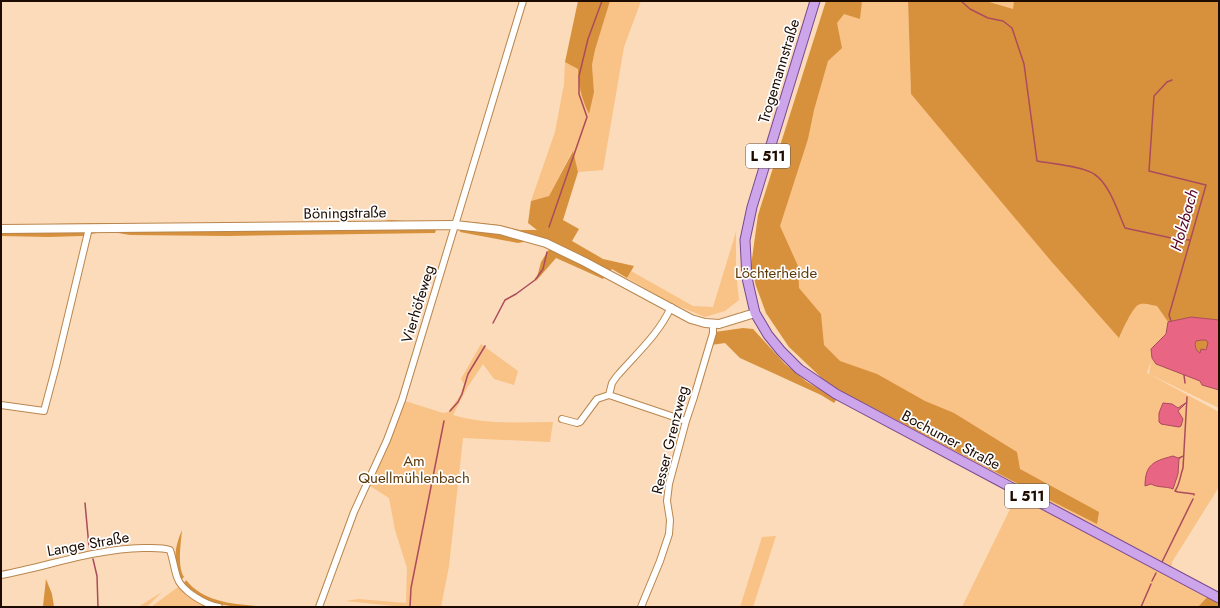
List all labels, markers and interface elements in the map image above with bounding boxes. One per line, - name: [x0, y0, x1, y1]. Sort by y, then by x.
- street label: Trogemannstraße: [753, 16, 805, 126]
- road number: L 511: [746, 144, 790, 168]
- water label: Holzbach: [1164, 186, 1204, 254]
- street label: Böningstraße: [303, 201, 387, 225]
- street label: Vierhöfeweg: [396, 262, 440, 346]
- park label: Löchterheide: [735, 262, 817, 284]
- street label: Resser Grenzweg: [646, 383, 694, 497]
- street label: Bochumer Straße: [898, 405, 1004, 475]
- park label: Am Quellmühlenbach: [358, 450, 470, 489]
- road number: L 511: [1005, 484, 1049, 508]
- street label: Lange Straße: [45, 526, 131, 562]

